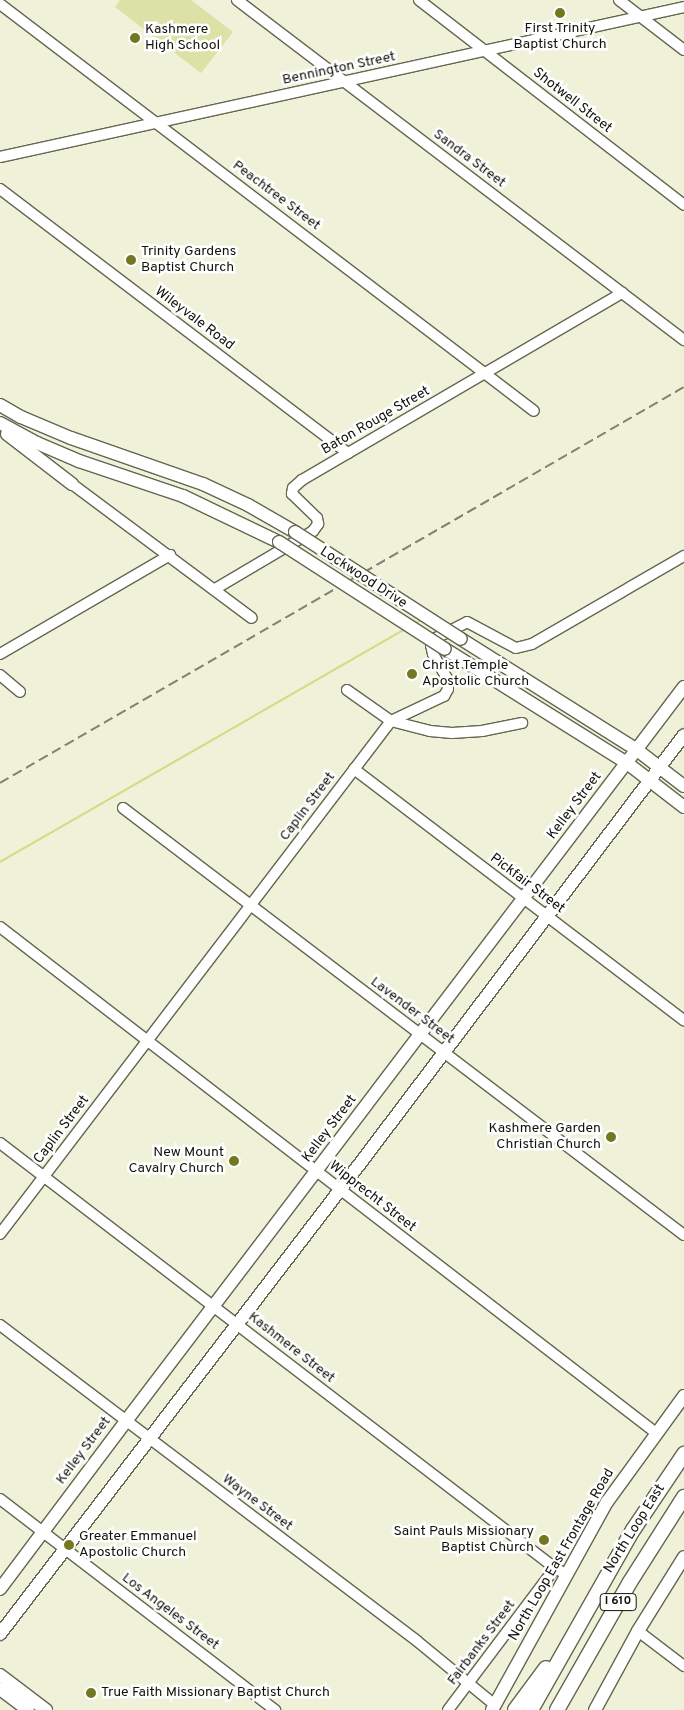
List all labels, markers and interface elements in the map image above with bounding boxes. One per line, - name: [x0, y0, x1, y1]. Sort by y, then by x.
- marker: First Trinity Baptist Church: [554, 7, 566, 19]
- place label: First Trinity Baptist Church: [513, 21, 607, 54]
- place label: Kashmere High School: [145, 22, 220, 54]
- marker: Kashmere High School: [129, 32, 141, 44]
- street label: Bennington Street: [281, 49, 397, 89]
- street label: Shotwell Street: [529, 65, 615, 137]
- street label: Sandra Street: [430, 126, 508, 192]
- street label: Peachtree Street: [229, 158, 323, 234]
- place label: Trinity Gardens Baptist Church: [141, 244, 236, 276]
- marker: Trinity Gardens Baptist Church: [125, 254, 137, 266]
- street label: Wileyvale Road: [151, 284, 237, 354]
- street label: Baton Rouge Street: [319, 383, 433, 459]
- street label: Lockwood Drive: [316, 544, 410, 612]
- place label: Christ Temple Apostolic Church: [422, 658, 529, 690]
- marker: Christ Temple Apostolic Church: [406, 668, 418, 680]
- street label: Caplin Street: [277, 769, 339, 845]
- street label: Kelley Street: [544, 769, 606, 843]
- street label: Pickfair Street: [486, 850, 568, 918]
- street label: Lavender Street: [367, 974, 457, 1048]
- street label: Caplin Street: [31, 1092, 93, 1168]
- street label: Kelley Street: [299, 1092, 361, 1166]
- place label: Kashmere Garden Christian Church: [489, 1121, 601, 1154]
- marker: Kashmere Garden Christian Church: [605, 1131, 617, 1143]
- place label: New Mount Cavalry Church: [129, 1145, 224, 1178]
- marker: New Mount Cavalry Church: [228, 1155, 240, 1167]
- street label: Wipprecht Street: [325, 1158, 419, 1236]
- street label: Kashmere Street: [244, 1309, 338, 1387]
- street label: Kelley Street: [53, 1414, 115, 1488]
- street label: North Loop East Frontage Road: [506, 1466, 618, 1644]
- street label: Wayne Street: [219, 1471, 295, 1535]
- street label: North Loop East: [601, 1481, 669, 1577]
- place label: Saint Pauls Missionary Baptist Church: [393, 1524, 534, 1556]
- place label: Greater Emmanuel Apostolic Church: [79, 1529, 197, 1561]
- marker: Saint Pauls Missionary Baptist Church: [538, 1534, 550, 1546]
- marker: Greater Emmanuel Apostolic Church: [63, 1539, 75, 1551]
- street label: Los Angeles Street: [118, 1570, 222, 1654]
- road number: I 610: [599, 1592, 637, 1611]
- street label: Fairbanks Street: [445, 1597, 519, 1689]
- place label: True Faith Missionary Baptist Church: [101, 1685, 330, 1701]
- marker: True Faith Missionary Baptist Church: [85, 1687, 97, 1699]

